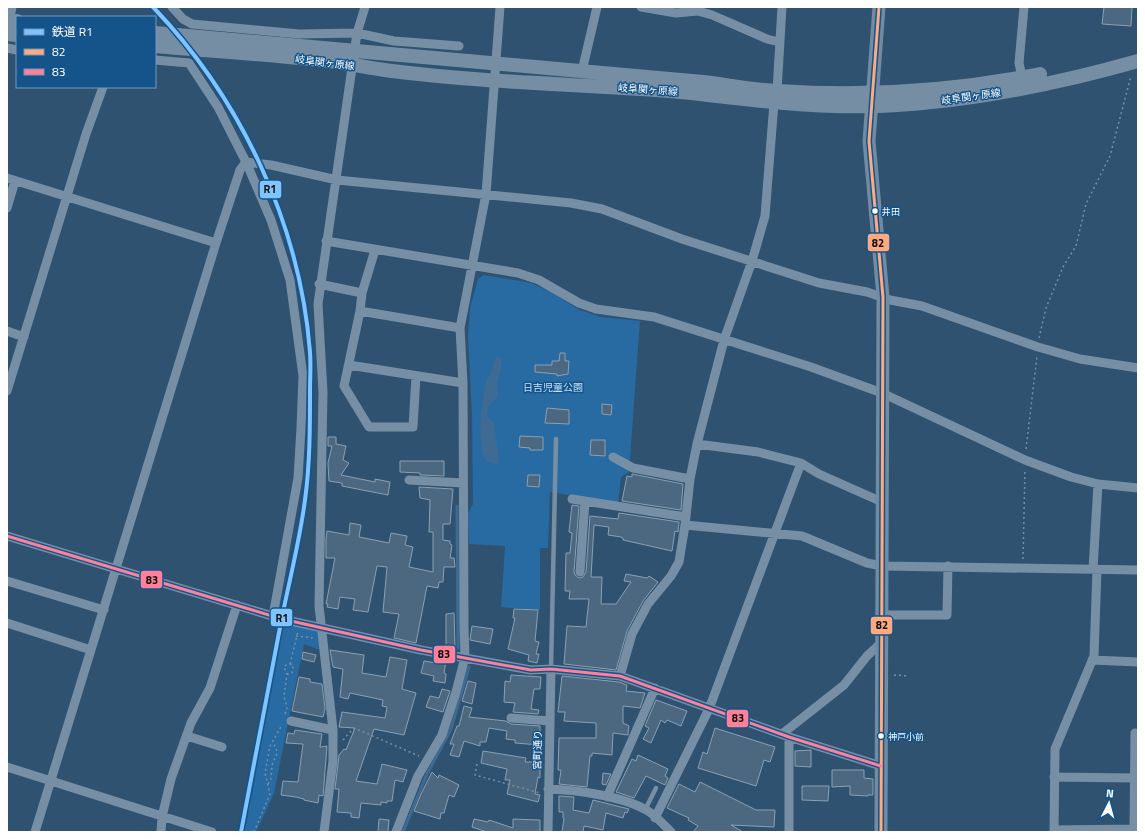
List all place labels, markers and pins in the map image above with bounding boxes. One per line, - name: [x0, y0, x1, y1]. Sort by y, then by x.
- place label: 井田: [882, 205, 900, 218]
- marker: 井田: [870, 206, 880, 216]
- place label: 神戸小前: [888, 730, 924, 743]
- marker: 神戸小前: [876, 731, 886, 741]

